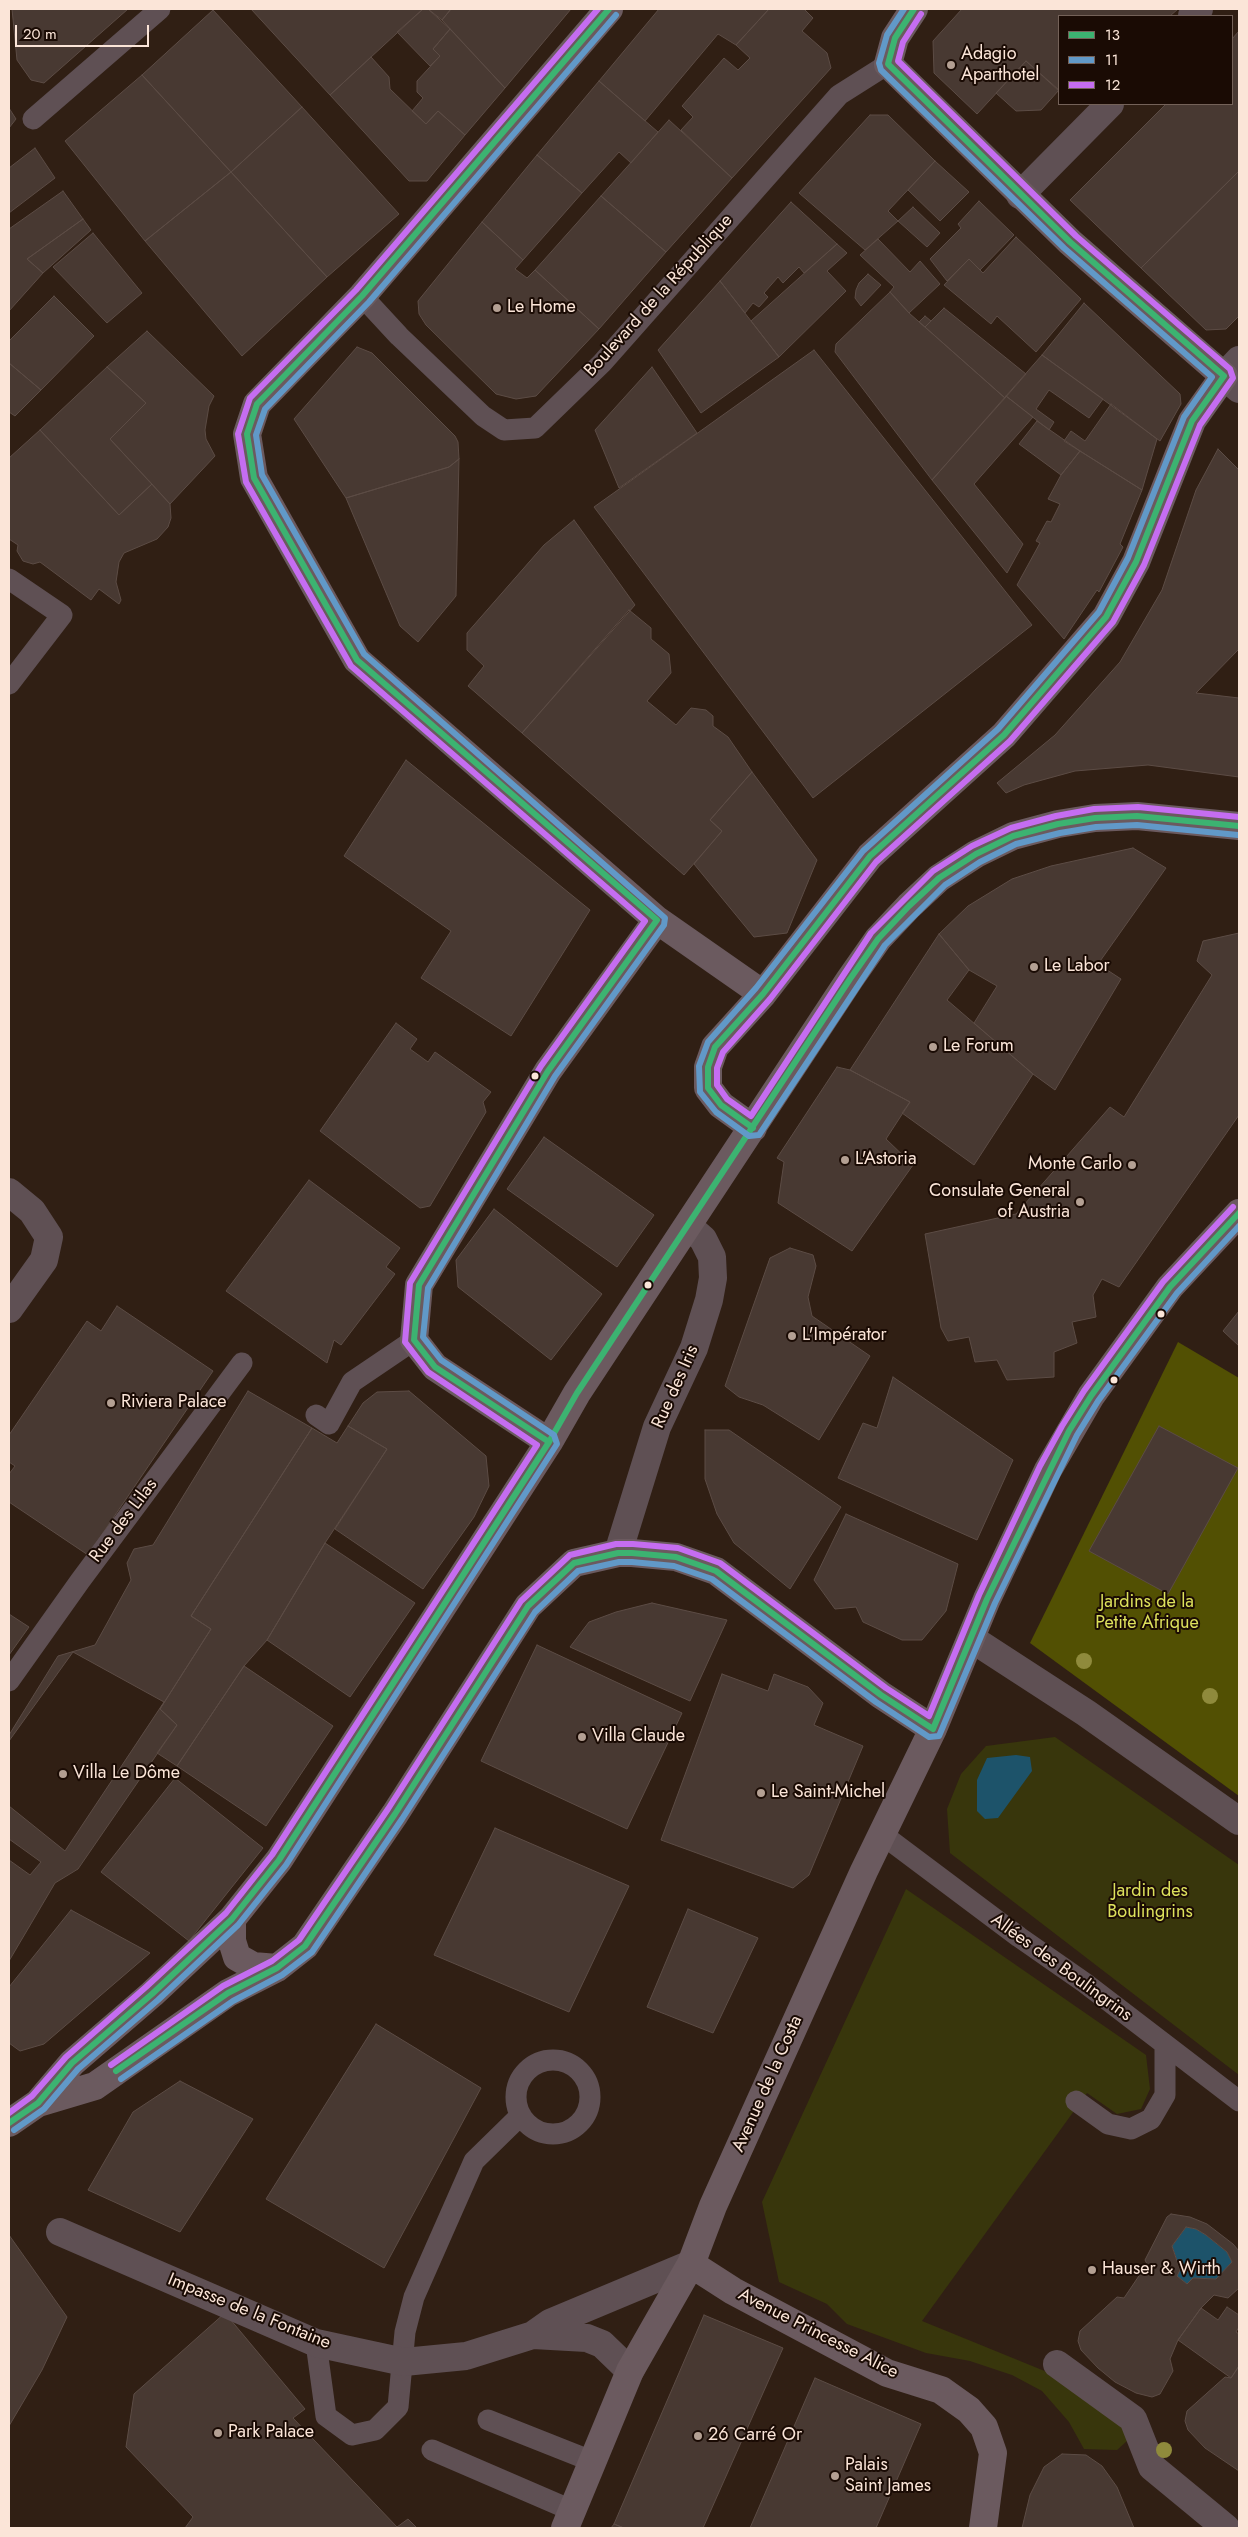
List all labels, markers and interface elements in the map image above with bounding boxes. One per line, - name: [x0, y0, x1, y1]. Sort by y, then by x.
- scale bar: [18, 15, 151, 47]
- legend: [1058, 15, 1233, 105]
- text: 20 m: [23, 23, 57, 45]
- text: 13: [1105, 24, 1120, 46]
- place label: Adagio Aparthotel: [961, 44, 1039, 86]
- text: 11: [1105, 49, 1119, 71]
- marker: Adagio Aparthotel: [945, 59, 957, 71]
- text: 12: [1105, 74, 1120, 96]
- street label: Boulevard de la République: [580, 210, 738, 382]
- place label: Le Home: [507, 297, 576, 319]
- marker: Le Home: [491, 302, 503, 314]
- place label: Le Labor: [1044, 956, 1110, 978]
- marker: Le Labor: [1028, 961, 1040, 973]
- place label: Le Forum: [943, 1036, 1014, 1058]
- marker: Le Forum: [927, 1041, 939, 1053]
- unlabelled marker: [530, 1071, 540, 1081]
- place label: L'Astoria: [855, 1149, 917, 1171]
- marker: L'Astoria: [839, 1154, 851, 1166]
- place label: Monte Carlo: [1028, 1154, 1122, 1176]
- marker: Monte Carlo: [1126, 1159, 1138, 1171]
- place label: Consulate General of Austria: [929, 1181, 1070, 1224]
- marker: Consulate General of Austria: [1074, 1196, 1086, 1208]
- unlabelled marker: [643, 1280, 653, 1290]
- unlabelled marker: [1156, 1309, 1166, 1319]
- place label: L'Impérator: [802, 1325, 887, 1347]
- marker: L'Impérator: [786, 1330, 798, 1342]
- street label: Rue des Iris: [648, 1342, 704, 1432]
- unlabelled marker: [1109, 1375, 1119, 1385]
- place label: Riviera Palace: [121, 1392, 227, 1414]
- marker: Riviera Palace: [105, 1397, 117, 1409]
- street label: Rue des Lilas: [86, 1475, 162, 1567]
- park label: Jardins de la Petite Afrique: [1095, 1592, 1199, 1635]
- place label: Villa Claude: [592, 1726, 685, 1748]
- marker: Villa Claude: [576, 1731, 588, 1743]
- place label: Villa Le Dôme: [73, 1763, 180, 1785]
- marker: Villa Le Dôme: [57, 1768, 69, 1780]
- place label: Le Saint-Michel: [771, 1782, 885, 1804]
- marker: Le Saint-Michel: [755, 1787, 767, 1799]
- park label: Jardin des Boulingrins: [1107, 1881, 1193, 1924]
- street label: Allées des Boulingrins: [986, 1910, 1136, 2026]
- street label: Avenue de la Costa: [728, 2012, 808, 2156]
- place label: Hauser & Wirth: [1102, 2259, 1221, 2281]
- marker: Hauser & Wirth: [1086, 2264, 1098, 2276]
- street label: Impasse de la Fontaine: [164, 2269, 334, 2355]
- street label: Avenue Princesse Alice: [734, 2284, 902, 2384]
- place label: Park Palace: [228, 2422, 314, 2444]
- place label: 26 Carré Or: [708, 2425, 802, 2447]
- marker: Park Palace: [212, 2427, 224, 2439]
- marker: 26 Carré Or: [692, 2430, 704, 2442]
- place label: Palais Saint James: [845, 2455, 931, 2498]
- marker: Palais Saint James: [829, 2470, 841, 2482]

